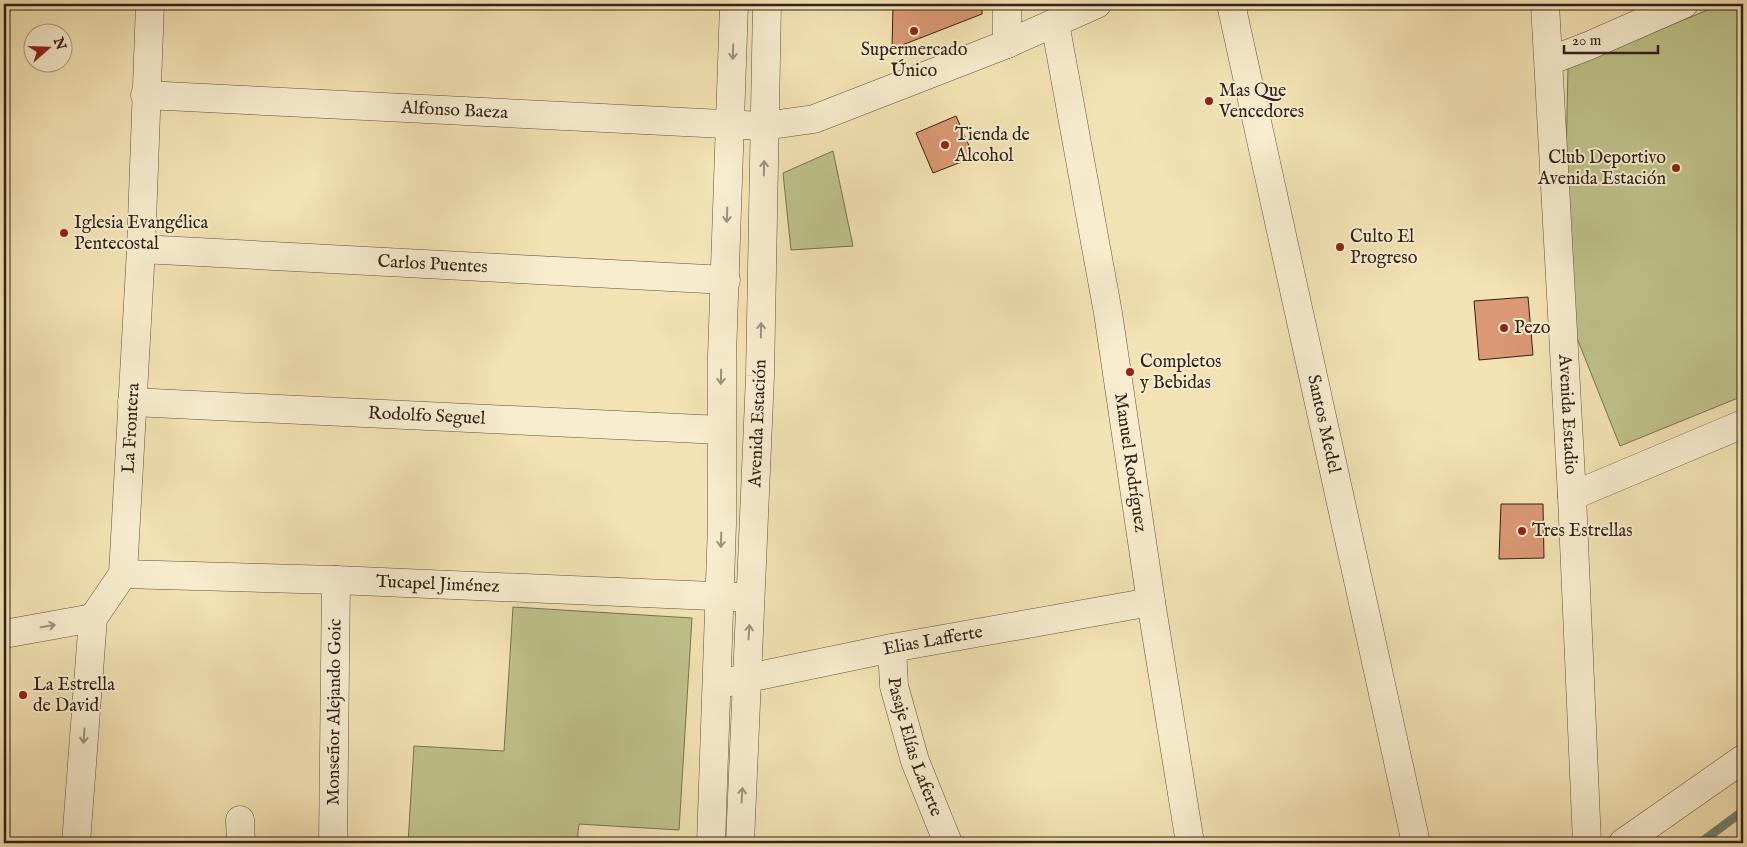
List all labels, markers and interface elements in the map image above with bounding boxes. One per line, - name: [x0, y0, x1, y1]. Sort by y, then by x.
- north arrow: [22, 22, 72, 72]
- scale bar: [1564, 22, 1658, 54]
- marker: Supermercado Único: [908, 25, 920, 37]
- text: 20 m: [1572, 31, 1602, 50]
- text: N: [48, 34, 70, 53]
- place label: Supermercado Único: [861, 39, 968, 83]
- one-way arrow: [728, 44, 738, 60]
- place label: Mas Que Vencedores: [1218, 80, 1304, 124]
- marker: Mas Que Vencedores: [1203, 95, 1215, 107]
- street label: Alfonso Baeza: [400, 96, 509, 125]
- place label: Tienda de Alcohol: [954, 124, 1030, 168]
- marker: Tienda de Alcohol: [939, 139, 951, 151]
- place label: Club Deportivo Avenida Estación: [1537, 147, 1666, 191]
- one-way arrow: [759, 160, 769, 176]
- marker: Club Deportivo Avenida Estación: [1670, 162, 1682, 174]
- one-way arrow: [722, 206, 732, 223]
- place label: Iglesia Evangélica Pentecostal: [74, 212, 209, 256]
- place label: Culto El Progreso: [1350, 226, 1418, 270]
- marker: Iglesia Evangélica Pentecostal: [58, 227, 70, 239]
- marker: Culto El Progreso: [1334, 241, 1346, 253]
- street label: Carlos Puentes: [377, 250, 488, 279]
- place label: Pezo: [1514, 317, 1551, 340]
- one-way arrow: [756, 322, 766, 338]
- marker: Pezo: [1498, 322, 1510, 334]
- place label: Completos y Bebidas: [1139, 351, 1221, 395]
- street label: Avenida Estadio: [1553, 353, 1582, 475]
- street label: Avenida Estación: [744, 359, 772, 489]
- marker: Completos y Bebidas: [1124, 366, 1136, 378]
- one-way arrow: [717, 369, 726, 385]
- street label: Santos Medel: [1302, 372, 1346, 476]
- street label: La Frontera: [117, 382, 145, 474]
- street label: Manuel Rodríguez: [1109, 391, 1152, 534]
- street label: Rodolfo Seguel: [367, 402, 486, 430]
- place label: Tres Estrellas: [1532, 520, 1633, 543]
- marker: Tres Estrellas: [1516, 525, 1528, 537]
- one-way arrow: [717, 531, 726, 547]
- street label: Tucapel Jiménez: [376, 570, 500, 598]
- street label: Monseñor Alejando Goic: [322, 618, 347, 806]
- one-way arrow: [40, 620, 56, 630]
- street label: Elias Lafferte: [881, 621, 985, 661]
- one-way arrow: [744, 625, 754, 641]
- place label: La Estrella de David: [33, 674, 115, 718]
- street label: Pasaje Elías Laferte: [882, 677, 948, 820]
- marker: La Estrella de David: [17, 689, 29, 701]
- one-way arrow: [79, 728, 88, 744]
- one-way arrow: [737, 787, 747, 803]

